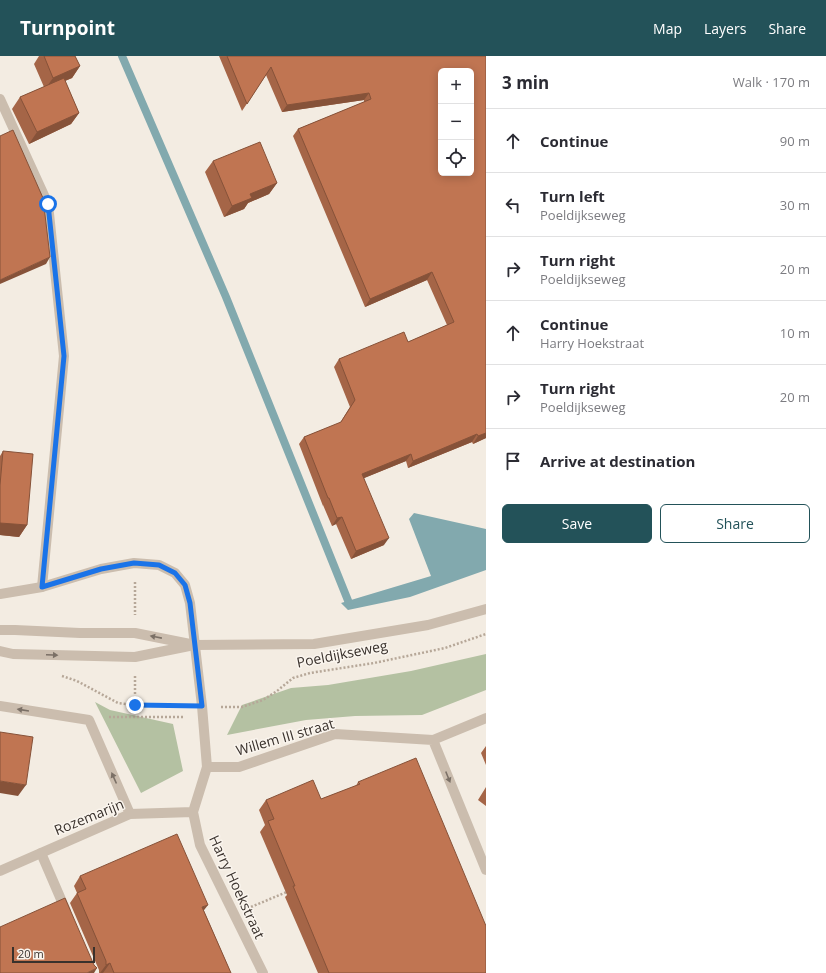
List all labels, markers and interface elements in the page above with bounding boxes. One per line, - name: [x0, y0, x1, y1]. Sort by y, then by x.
- text: Turnpoint: [20, 15, 115, 41]
- text: Map: [653, 19, 682, 38]
- text: Layers: [704, 19, 746, 38]
- text: Share: [768, 19, 806, 38]
- map controls: [438, 68, 474, 176]
- button: +: [438, 68, 474, 104]
- text: 3 min: [502, 71, 549, 94]
- text: Walk · 170 m: [733, 73, 810, 91]
- button: −: [438, 104, 474, 140]
- icon: ahead: [502, 130, 524, 152]
- text: Continue: [540, 131, 608, 151]
- text: 90 m: [780, 132, 810, 150]
- button: locate: [438, 140, 474, 176]
- text: Turn left: [540, 186, 605, 206]
- icon: left: [502, 194, 524, 216]
- route start: [39, 195, 57, 213]
- text: 30 m: [780, 196, 810, 214]
- text: Poeldijkseweg: [540, 206, 626, 224]
- text: Turn right: [540, 250, 615, 270]
- icon: right: [502, 258, 524, 280]
- text: 20 m: [780, 260, 810, 278]
- text: Poeldijkseweg: [540, 270, 626, 288]
- text: Continue: [540, 314, 608, 334]
- icon: ahead: [502, 322, 524, 344]
- text: 10 m: [780, 324, 810, 342]
- text: Harry Hoekstraat: [540, 334, 644, 352]
- text: Turn right: [540, 378, 615, 398]
- icon: right: [502, 386, 524, 408]
- text: 20 m: [780, 388, 810, 406]
- text: Poeldijkseweg: [540, 398, 626, 416]
- icon: arrive: [502, 450, 524, 472]
- text: Arrive at destination: [540, 451, 695, 471]
- button: Save: [502, 504, 652, 543]
- button: Share: [660, 504, 810, 543]
- one-way arrow: [150, 634, 162, 640]
- street label: Poeldijkseweg: [295, 635, 389, 672]
- one-way arrow: [46, 652, 59, 658]
- route end: [126, 696, 144, 714]
- one-way arrow: [17, 707, 29, 713]
- street label: Willem III straat: [234, 713, 336, 760]
- one-way arrow: [445, 771, 451, 783]
- one-way arrow: [111, 773, 117, 784]
- street label: Rozemarijn: [51, 794, 126, 839]
- street label: Harry Hoekstraat: [205, 832, 270, 942]
- scale bar: [12, 945, 95, 964]
- text: 20 m: [18, 946, 44, 961]

